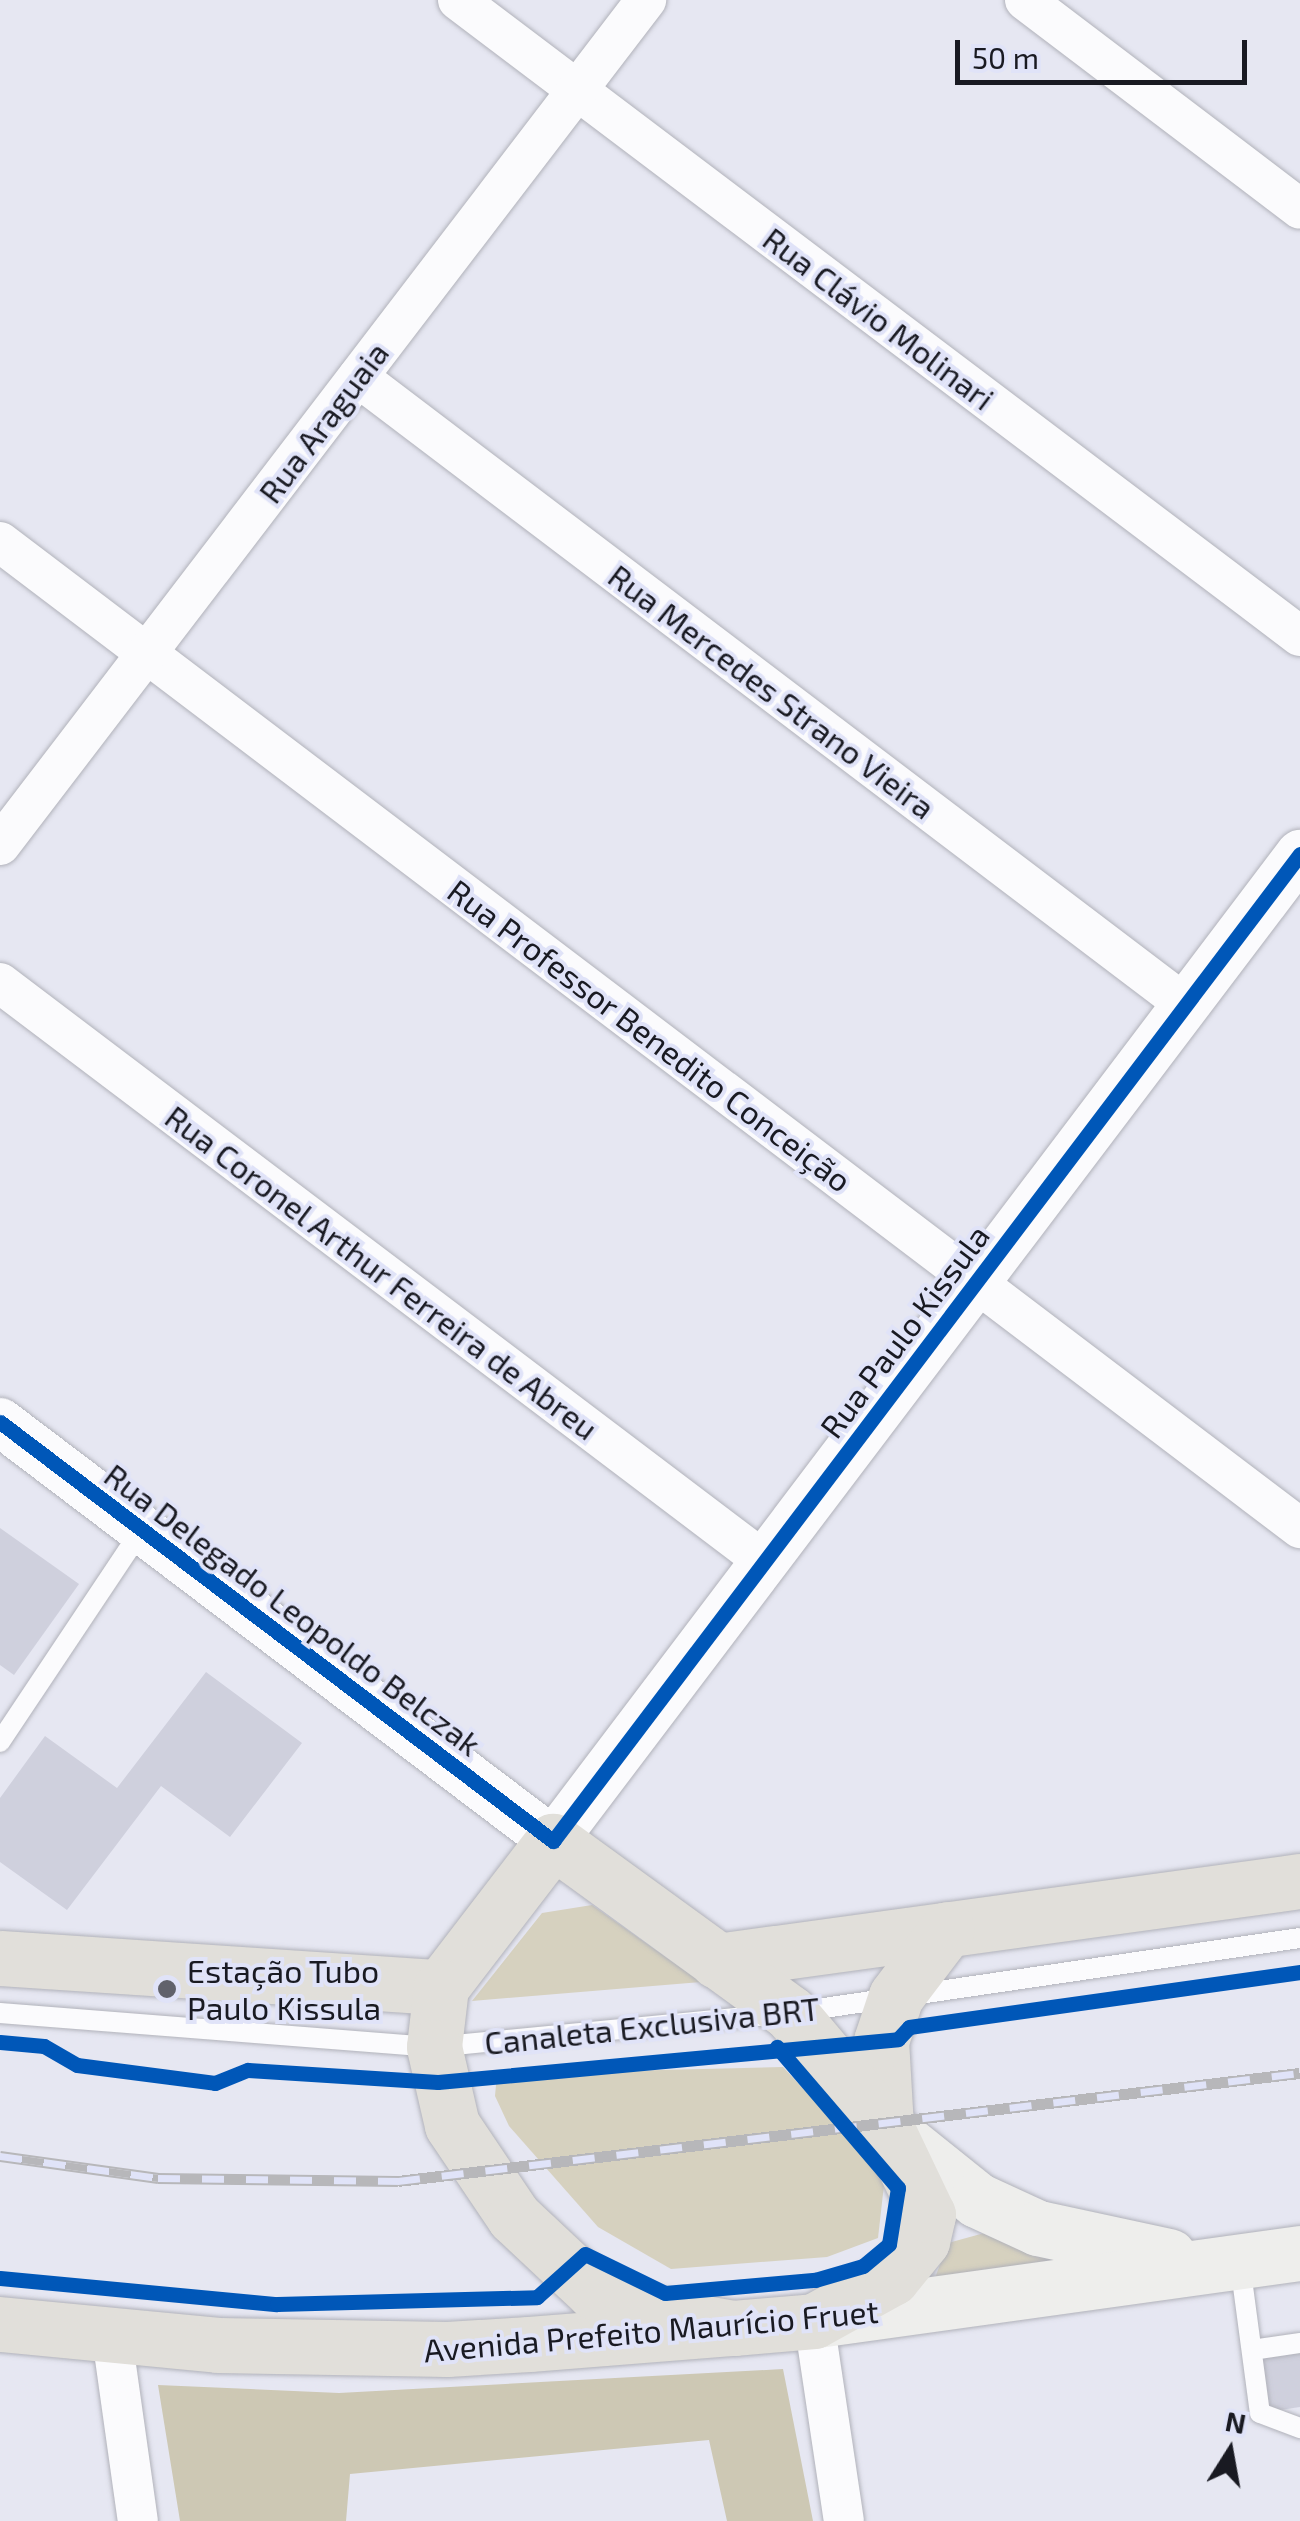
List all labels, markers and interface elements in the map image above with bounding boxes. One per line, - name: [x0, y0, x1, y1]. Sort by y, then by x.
- scale bar: [960, 20, 1252, 82]
- text: 50 m: [972, 39, 1039, 75]
- street label: Rua Clávio Molinari: [756, 219, 1002, 417]
- street label: Rua Araguaia: [250, 334, 396, 510]
- street label: Rua Mercedes Strano Vieira: [601, 556, 943, 826]
- street label: Rua Professor Benedito Conceição: [441, 871, 859, 1199]
- street label: Rua Coronel Arthur Ferreira de Abreu: [157, 1096, 607, 1448]
- street label: Rua Paulo Kissula: [811, 1217, 997, 1445]
- street label: Rua Delegado Leopoldo Belczak: [97, 1455, 489, 1763]
- place label: Estação Tubo Paulo Kissula: [187, 1952, 381, 2027]
- marker: Estação Tubo Paulo Kissula: [156, 1978, 178, 2000]
- street label: Canaleta Exclusiva BRT: [482, 1988, 822, 2062]
- street label: Avenida Prefeito Maurício Fruet: [422, 2291, 880, 2369]
- north arrow: [1180, 2401, 1280, 2501]
- text: N: [1223, 2403, 1249, 2440]

